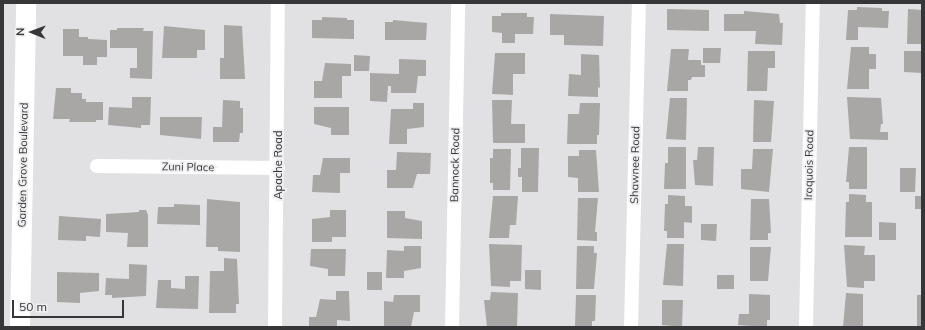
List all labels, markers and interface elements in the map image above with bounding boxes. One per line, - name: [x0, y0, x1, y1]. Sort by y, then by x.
- north arrow: [12, 12, 52, 52]
- text: N: [13, 28, 27, 36]
- street label: Garden Grove Boulevard: [15, 103, 31, 227]
- street label: Shawnee Road: [628, 126, 642, 204]
- street label: Bannock Road: [448, 128, 462, 202]
- street label: Iroquois Road: [802, 130, 816, 200]
- street label: Apache Road: [271, 131, 285, 199]
- street label: Zuni Place: [162, 160, 214, 174]
- scale bar: [14, 292, 126, 318]
- text: 50 m: [19, 299, 47, 314]

